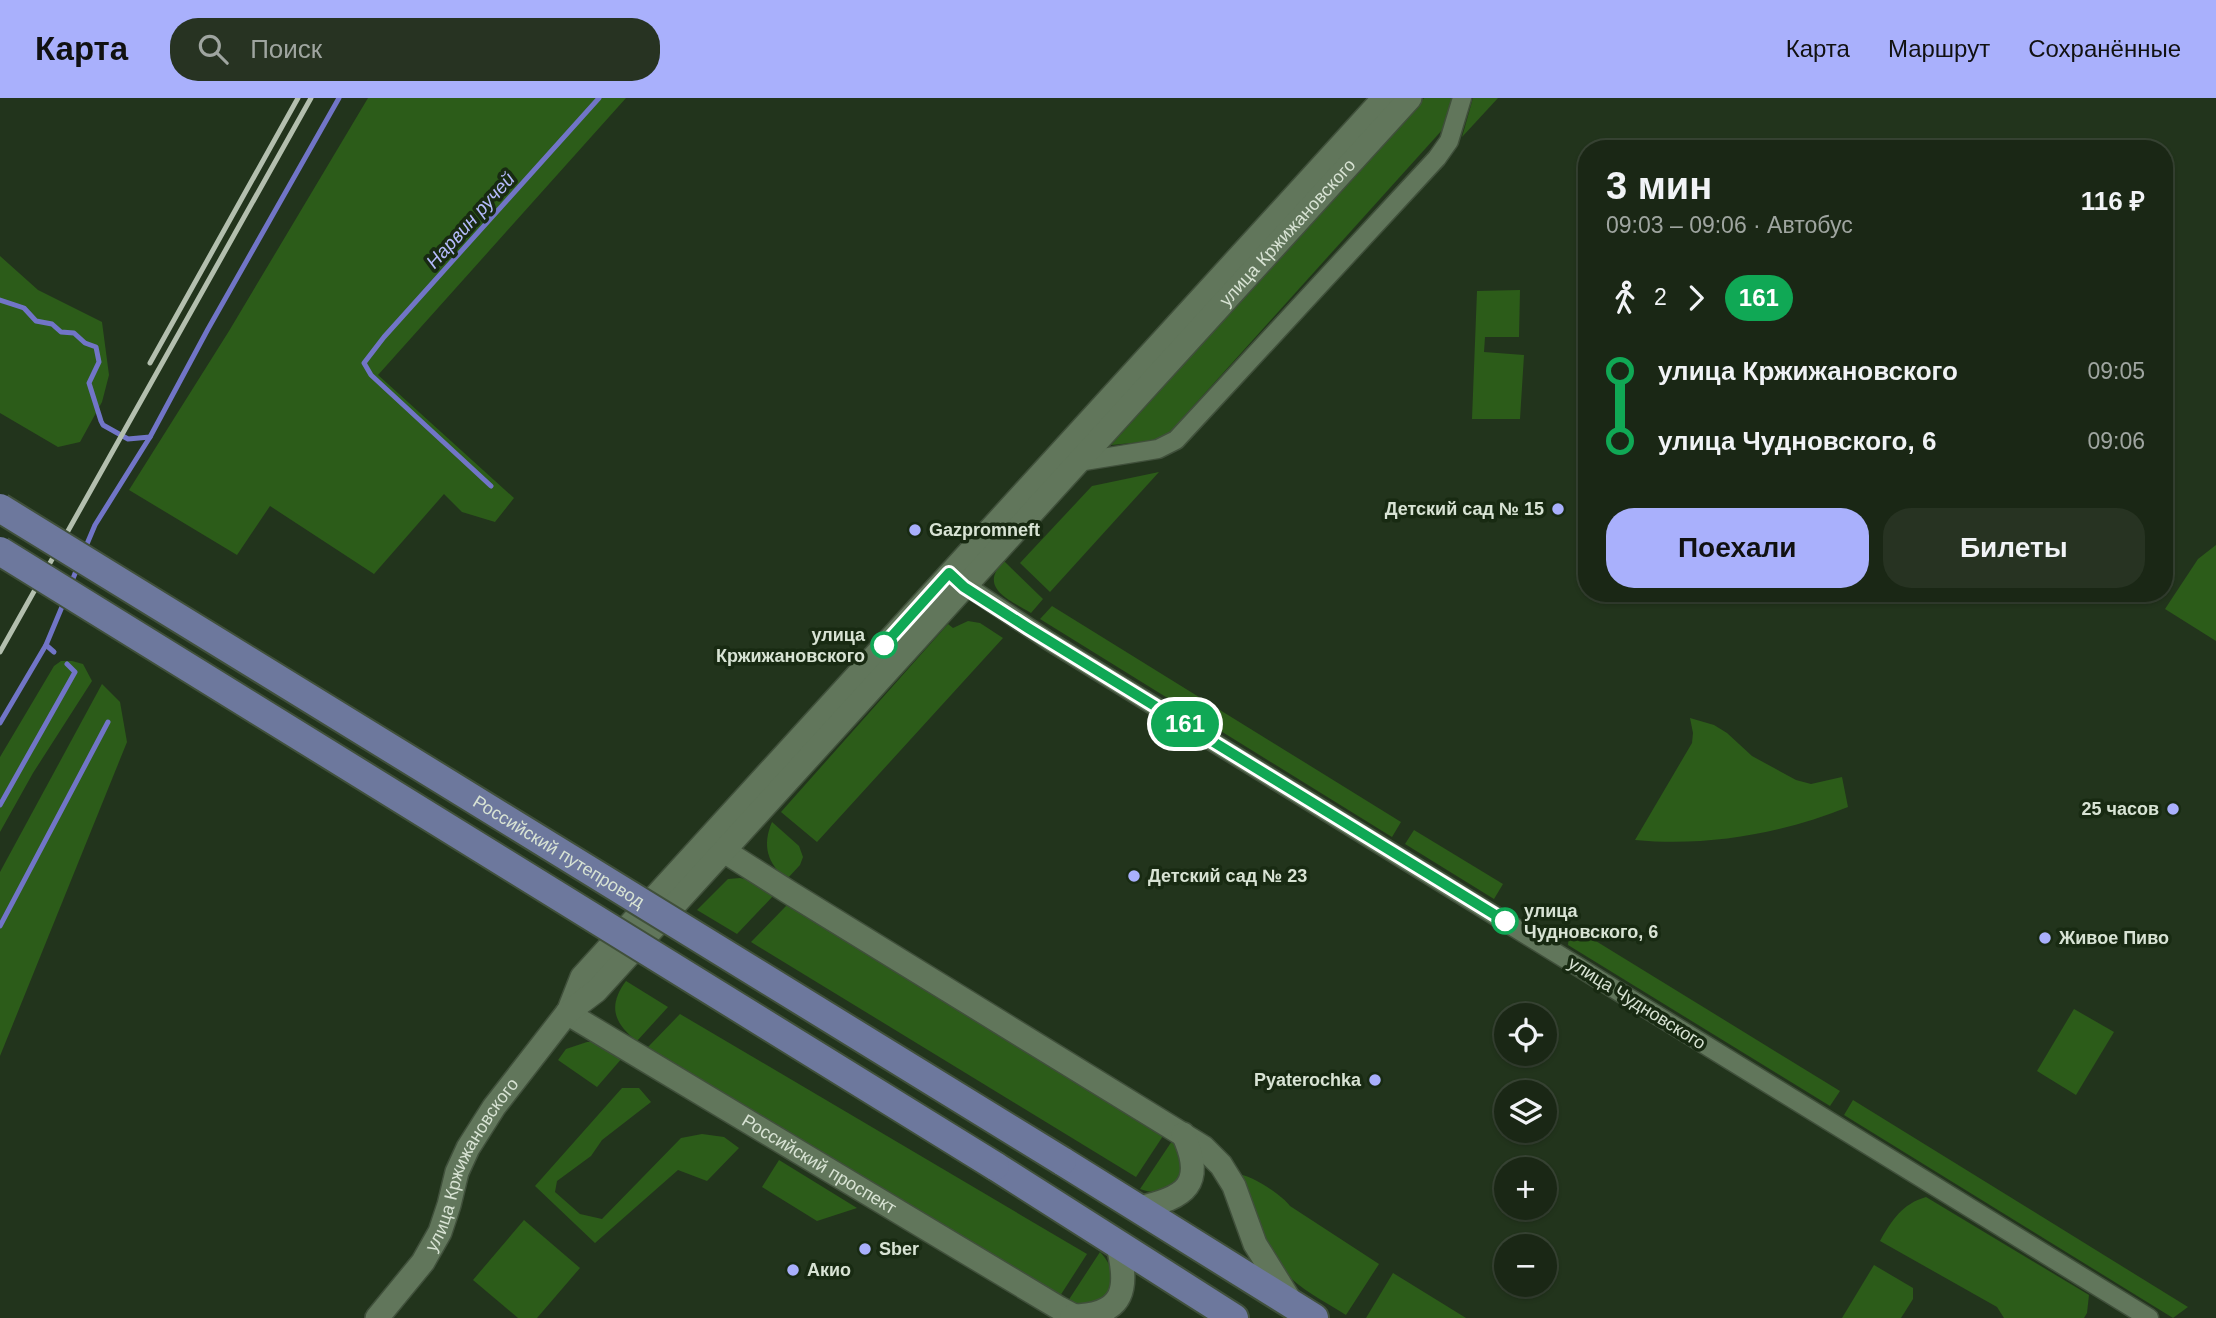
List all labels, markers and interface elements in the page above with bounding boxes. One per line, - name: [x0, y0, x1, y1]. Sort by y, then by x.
- search box: [170, 18, 660, 81]
- text: Карта: [35, 30, 128, 67]
- icon: search: [194, 30, 232, 68]
- text: Поиск: [250, 34, 322, 64]
- text: Карта: [1786, 35, 1850, 62]
- text: Маршрут: [1888, 35, 1990, 62]
- text: Сохранённые: [2028, 35, 2181, 62]
- street label: улица Кржижановского: [1215, 155, 1359, 310]
- text: 3 мин: [1606, 165, 1712, 207]
- water label: Нарвин ручей: [422, 168, 519, 273]
- text: 116 ₽: [2081, 186, 2145, 216]
- text: 09:03 – 09:06 · Автобус: [1606, 212, 1853, 238]
- icon: walk: [1606, 279, 1644, 317]
- icon: forward: [1677, 279, 1715, 317]
- text: 2: [1654, 284, 1667, 310]
- text: 161: [1739, 284, 1779, 311]
- text: улица Кржижановского: [1658, 356, 1958, 386]
- text: 09:05: [2087, 358, 2145, 384]
- text: улица Чудновского, 6: [1658, 426, 1936, 456]
- text: 09:06: [2087, 428, 2145, 454]
- place label: Детский сад № 15: [1385, 499, 1544, 519]
- marker: Детский сад № 15: [1550, 501, 1566, 517]
- button: Поехали: [1606, 508, 1869, 588]
- button: Билеты: [1883, 508, 2145, 588]
- place label: Gazpromneft: [929, 520, 1040, 540]
- marker: Gazpromneft: [907, 522, 923, 538]
- place label: улица Кржижановского: [716, 625, 866, 666]
- marker: улица Кржижановского: [871, 632, 897, 658]
- line badge: 161: [1145, 701, 1225, 747]
- text: 161: [1165, 710, 1205, 737]
- street label: Российский путепровод: [469, 791, 649, 912]
- place label: 25 часов: [2081, 799, 2159, 819]
- marker: 25 часов: [2165, 801, 2181, 817]
- place label: Детский сад № 23: [1148, 866, 1307, 886]
- marker: Детский сад № 23: [1126, 868, 1142, 884]
- place label: улица Чудновского, 6: [1524, 901, 1658, 942]
- marker: улица Чудновского, 6: [1492, 908, 1518, 934]
- place label: Живое Пиво: [2058, 928, 2169, 948]
- marker: Живое Пиво: [2037, 930, 2053, 946]
- street label: улица Чудновского: [1565, 953, 1709, 1053]
- map controls: [1494, 1003, 1557, 1297]
- button: locate: [1494, 1003, 1557, 1066]
- place label: Pyaterochka: [1254, 1070, 1362, 1090]
- marker: Pyaterochka: [1367, 1072, 1383, 1088]
- street label: улица Кржижановского: [421, 1074, 523, 1255]
- button: layers: [1494, 1080, 1557, 1143]
- street label: Российский проспект: [738, 1110, 900, 1218]
- button: +: [1494, 1157, 1557, 1220]
- button: −: [1494, 1234, 1557, 1297]
- place label: Sber: [879, 1239, 919, 1259]
- marker: Sber: [857, 1241, 873, 1257]
- place label: Акио: [807, 1260, 851, 1280]
- marker: Акио: [785, 1262, 801, 1278]

